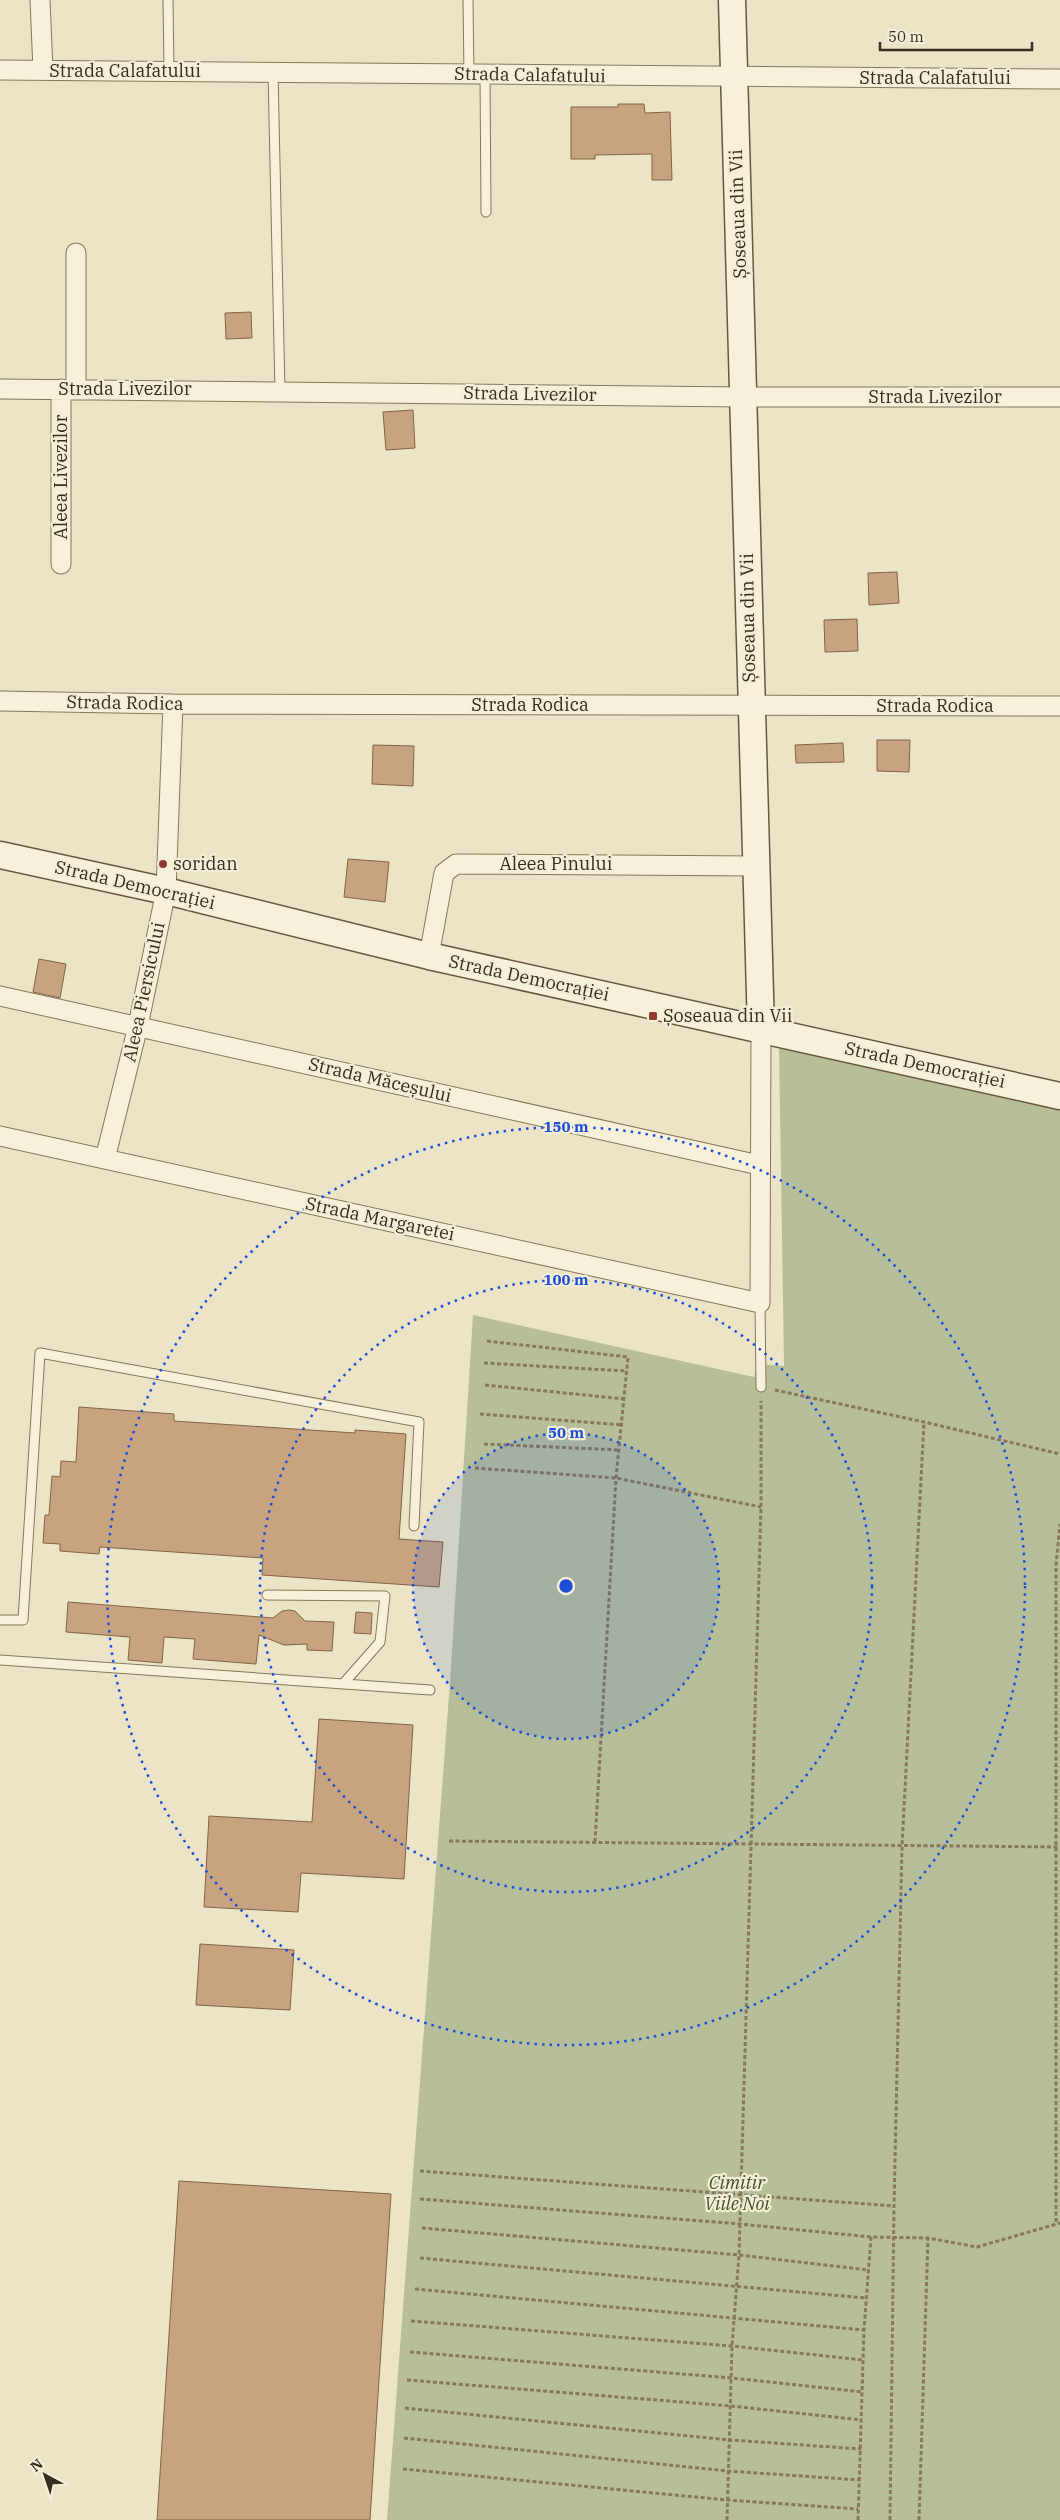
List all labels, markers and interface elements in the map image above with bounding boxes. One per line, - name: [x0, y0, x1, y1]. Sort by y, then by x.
- scale bar: [880, 20, 1032, 52]
- text: 50 m: [888, 27, 924, 46]
- street label: Strada Calafatului: [49, 59, 201, 82]
- street label: Strada Calafatului: [454, 62, 606, 87]
- street label: Strada Calafatului: [859, 66, 1011, 89]
- street label: Șoseaua din Vii: [724, 149, 751, 279]
- street label: Strada Livezilor: [58, 377, 192, 400]
- street label: Strada Livezilor: [463, 381, 597, 406]
- street label: Strada Livezilor: [868, 385, 1002, 408]
- street label: Aleea Livezilor: [49, 415, 72, 539]
- street label: Șoseaua din Vii: [735, 553, 760, 683]
- street label: Strada Rodica: [66, 690, 184, 715]
- street label: Strada Rodica: [471, 693, 589, 716]
- street label: Strada Rodica: [876, 694, 994, 717]
- place label: soridan: [173, 852, 238, 875]
- street label: Aleea Pinului: [500, 852, 613, 875]
- street label: Strada Democrației: [53, 855, 218, 914]
- marker: soridan: [157, 858, 169, 870]
- street label: Aleea Piersicului: [117, 919, 170, 1064]
- street label: Strada Democrației: [447, 949, 612, 1006]
- place label: Șoseaua din Vii: [663, 1004, 793, 1027]
- marker: Șoseaua din Vii: [647, 1010, 659, 1022]
- street label: Strada Democrației: [843, 1036, 1008, 1093]
- street label: Strada Măceșului: [306, 1052, 454, 1107]
- text: 150 m: [543, 1117, 589, 1136]
- street label: Strada Margaretei: [303, 1191, 457, 1246]
- text: 100 m: [543, 1270, 589, 1289]
- text: 50 m: [548, 1423, 584, 1442]
- centre of rings: [557, 1577, 575, 1595]
- park label: Cimitir Viile Noi: [704, 2171, 770, 2215]
- north arrow: [20, 2450, 70, 2500]
- text: N: [27, 2455, 47, 2475]

